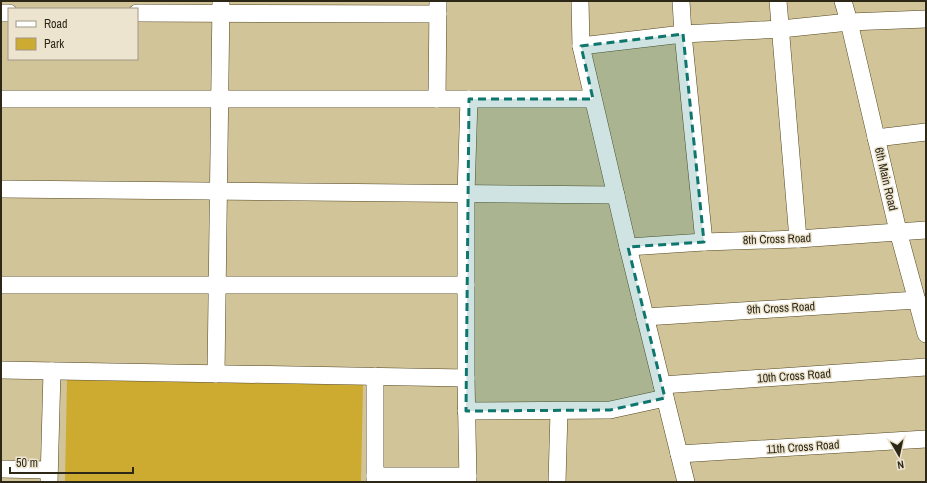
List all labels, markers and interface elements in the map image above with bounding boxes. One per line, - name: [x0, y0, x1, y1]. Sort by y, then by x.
- legend: [8, 8, 138, 60]
- text: Road: [44, 16, 68, 32]
- text: Park: [44, 36, 64, 52]
- street label: 6th Main Road: [871, 146, 901, 212]
- street label: 8th Cross Road: [743, 230, 811, 248]
- street label: 9th Cross Road: [746, 298, 816, 318]
- street label: 10th Cross Road: [757, 365, 831, 387]
- north arrow: [879, 435, 919, 475]
- street label: 11th Cross Road: [766, 436, 840, 458]
- scale bar: [10, 449, 133, 475]
- text: 50 m: [16, 455, 38, 471]
- text: N: [896, 457, 905, 472]

